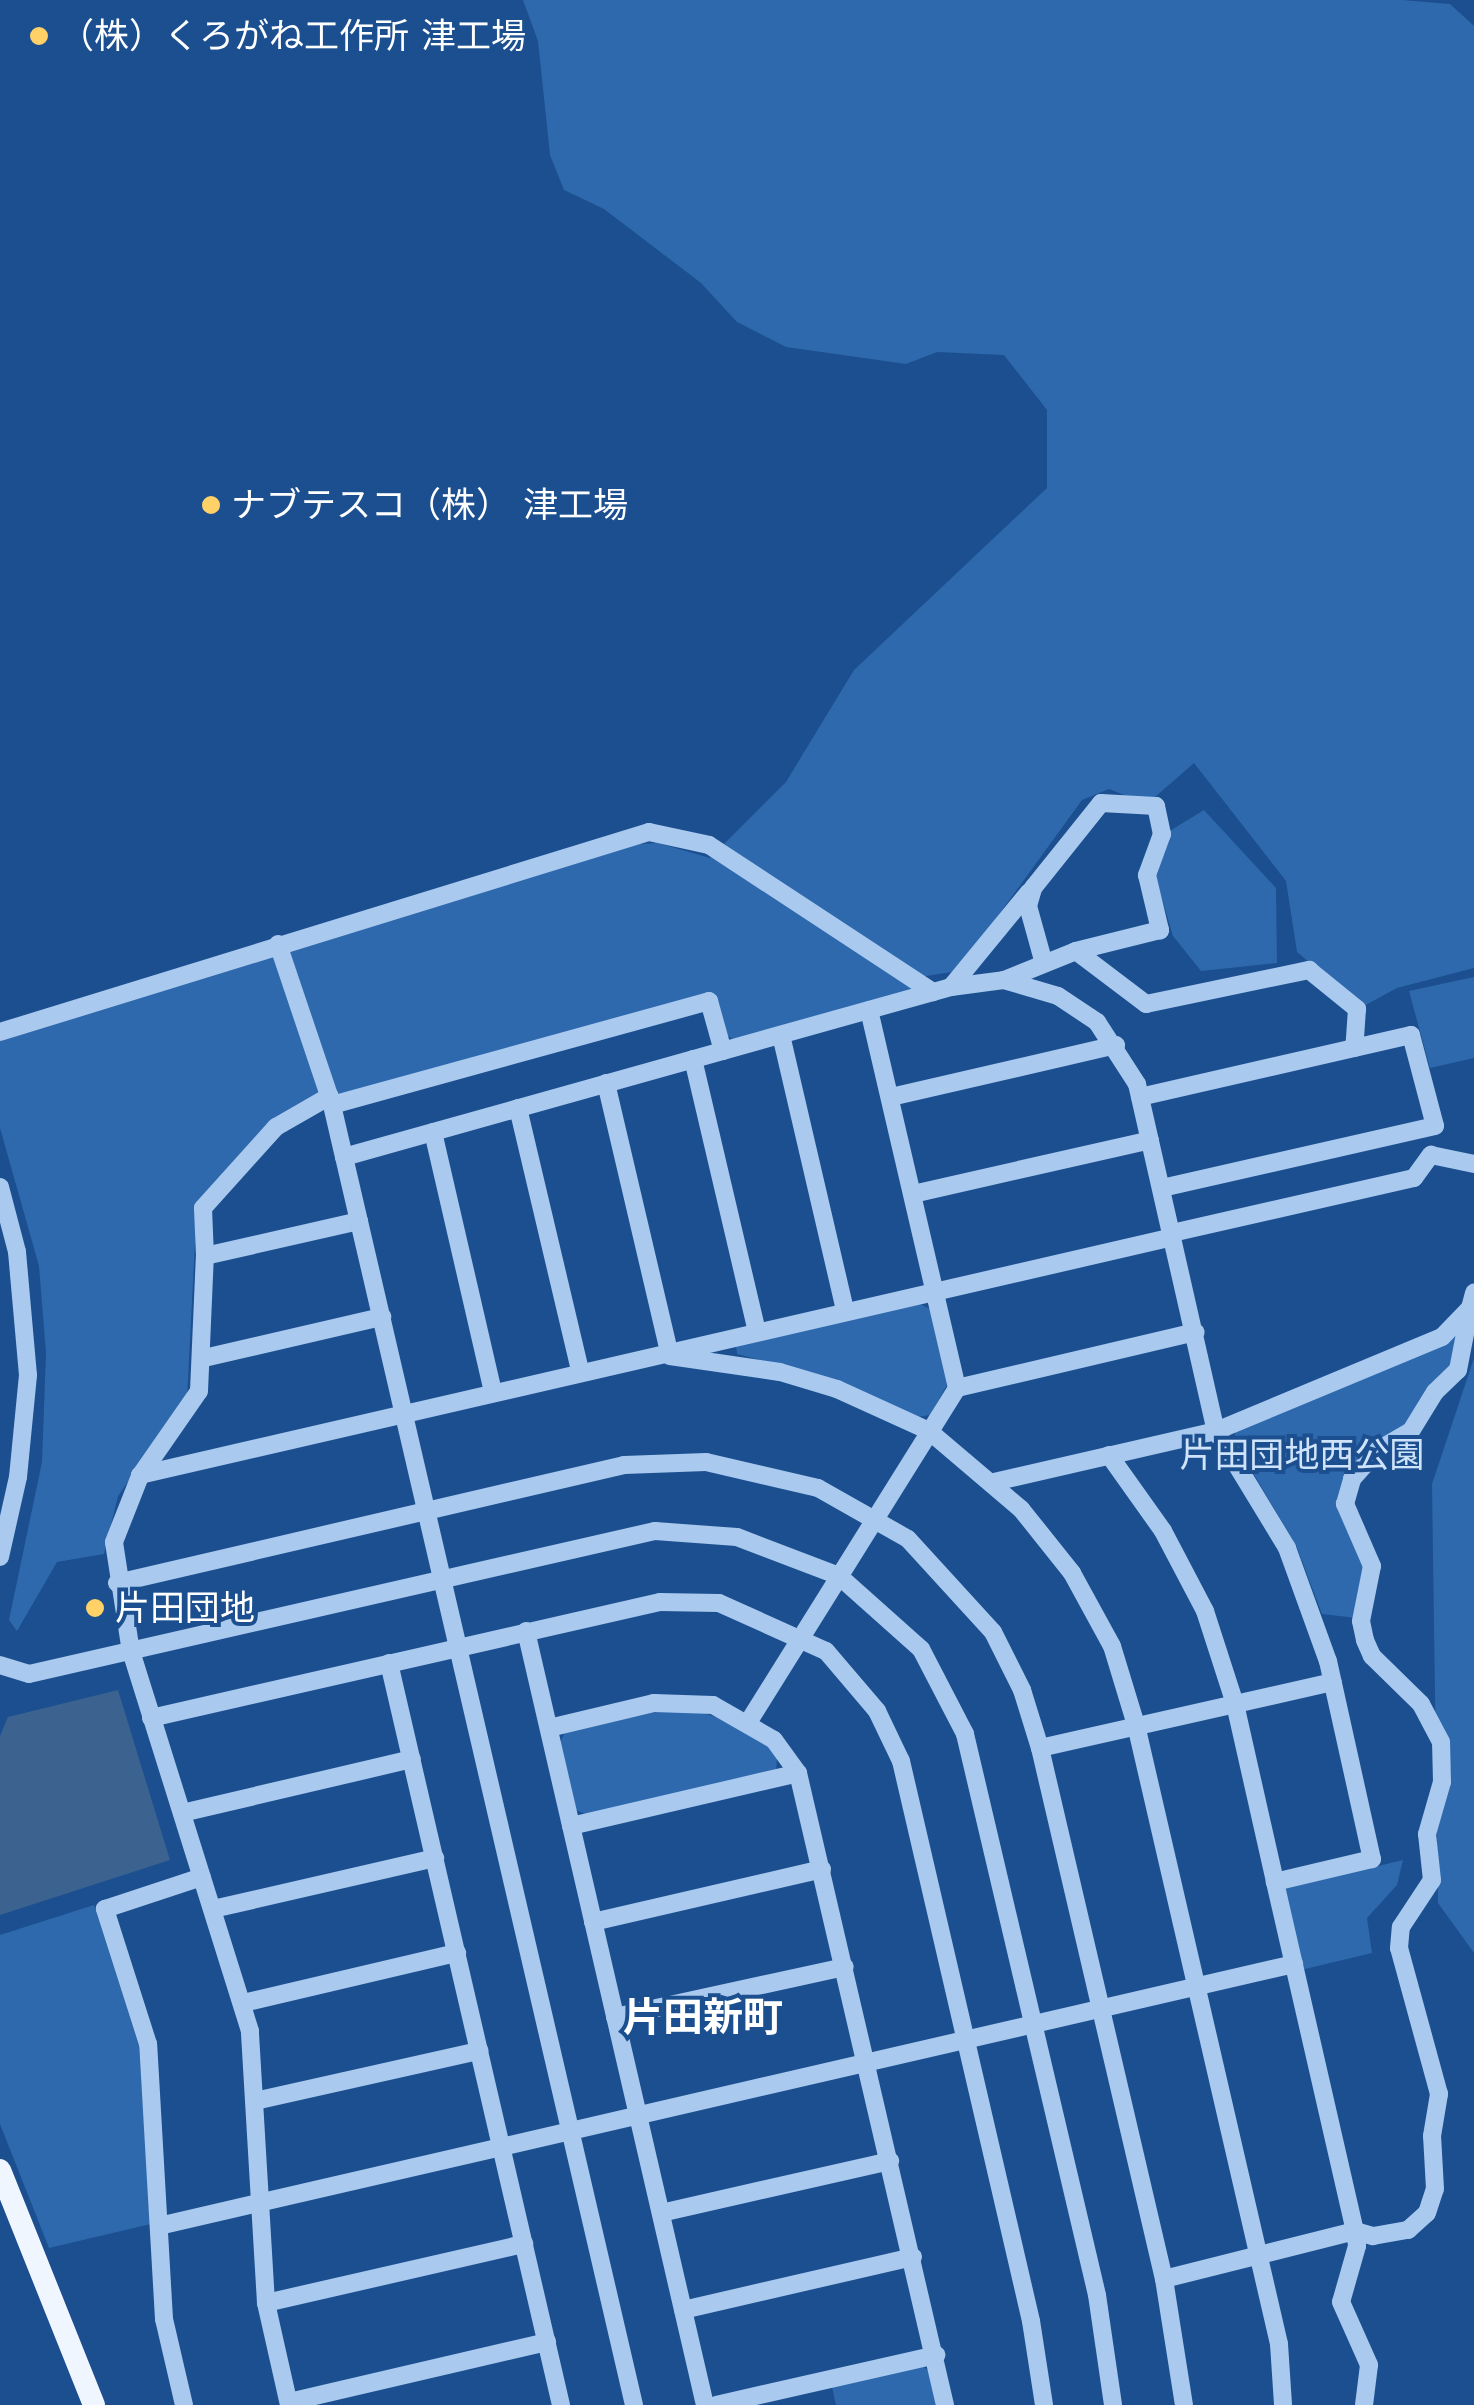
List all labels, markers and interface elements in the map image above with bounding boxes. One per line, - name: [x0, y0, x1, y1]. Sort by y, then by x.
- place label: （株）くろがね工作所 津工場: [59, 15, 526, 57]
- marker: （株）くろがね工作所 津工場: [28, 25, 50, 47]
- place label: ナブテスコ（株） 津工場: [231, 484, 628, 526]
- marker: ナブテスコ（株） 津工場: [200, 494, 222, 516]
- park label: 片田団地西公園: [1180, 1434, 1424, 1476]
- place label: 片田団地: [115, 1587, 255, 1629]
- marker: 片田団地: [84, 1597, 106, 1619]
- district label: 片田新町: [623, 1994, 783, 2042]

